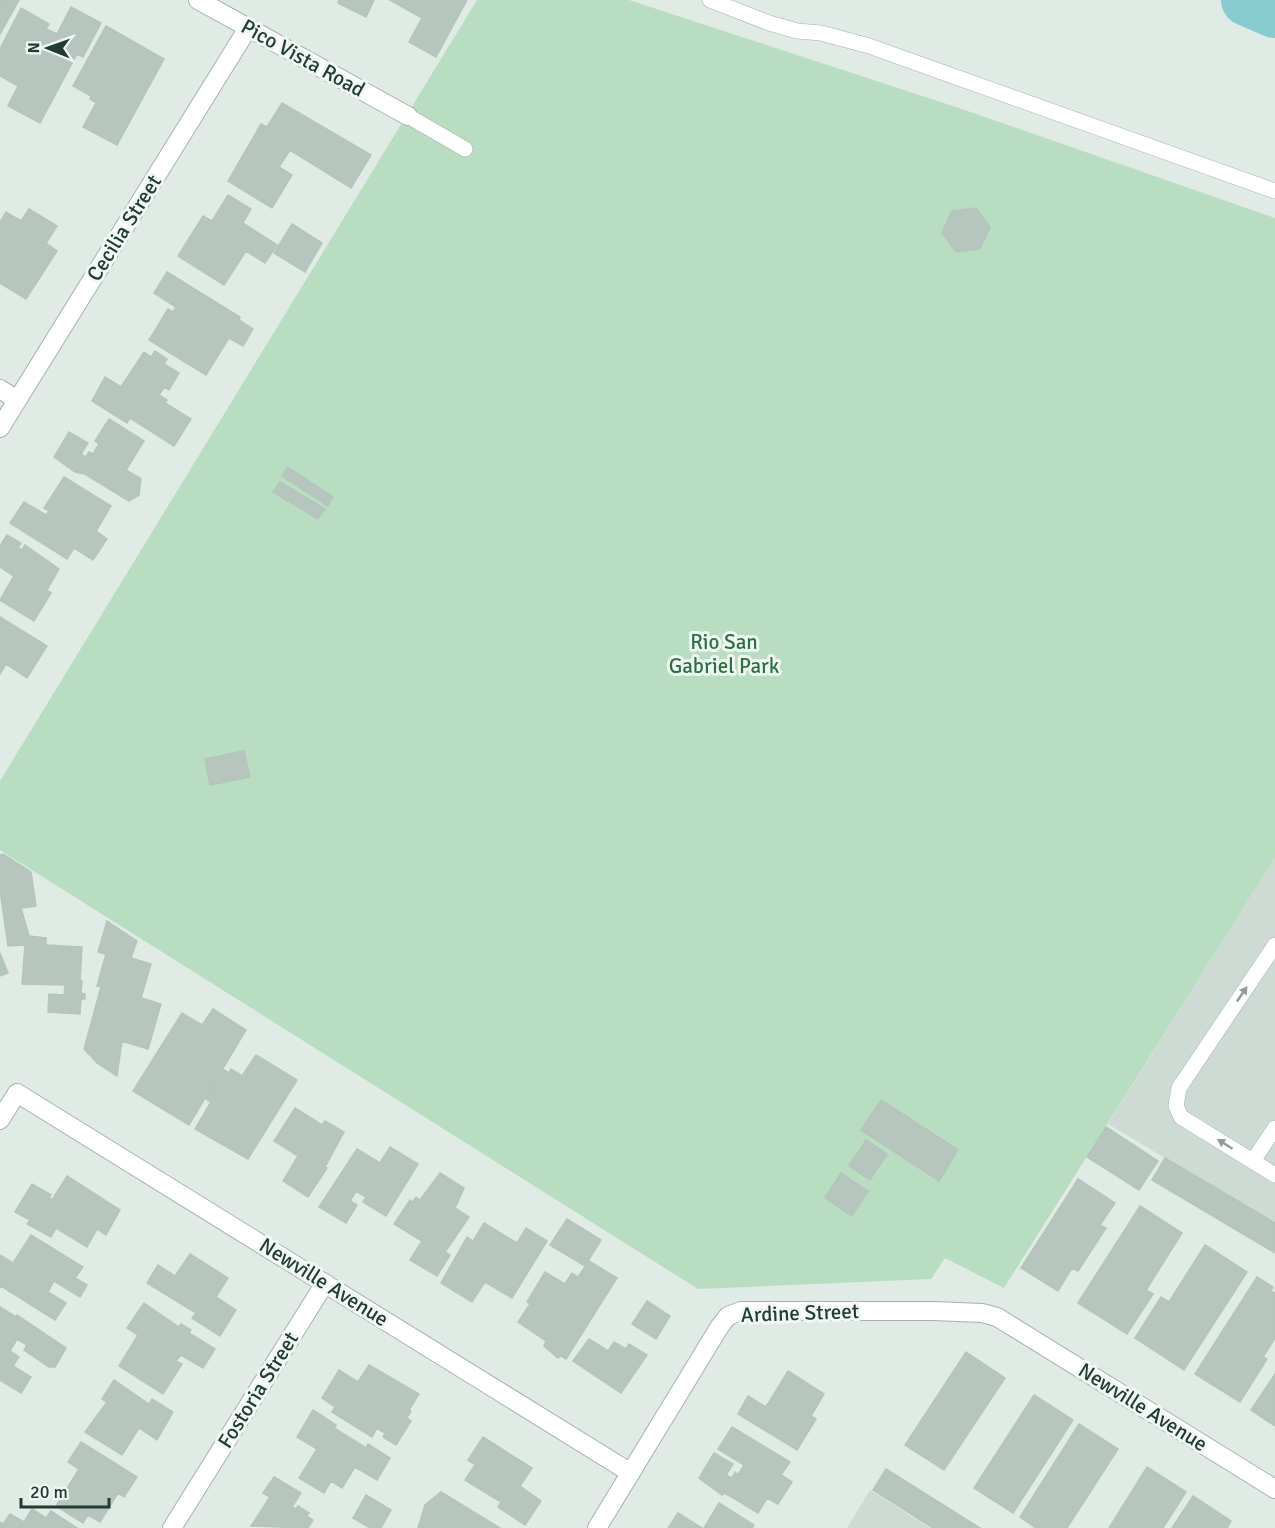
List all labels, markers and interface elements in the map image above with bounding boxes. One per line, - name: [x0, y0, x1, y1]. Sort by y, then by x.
- street label: Pico Vista Road: [237, 13, 369, 103]
- north arrow: [18, 18, 78, 78]
- text: N: [24, 42, 44, 53]
- street label: Cecilia Street: [81, 170, 167, 286]
- park label: Rio San Gabriel Park: [669, 629, 780, 679]
- one-way arrow: [1236, 986, 1247, 1002]
- one-way arrow: [1217, 1138, 1233, 1149]
- street label: Newville Avenue: [255, 1232, 393, 1332]
- street label: Ardine Street: [740, 1298, 860, 1328]
- street label: Fostoria Street: [212, 1327, 304, 1453]
- street label: Newville Avenue: [1074, 1357, 1212, 1457]
- scale bar: [21, 1471, 110, 1509]
- text: 20 m: [30, 1481, 68, 1503]

